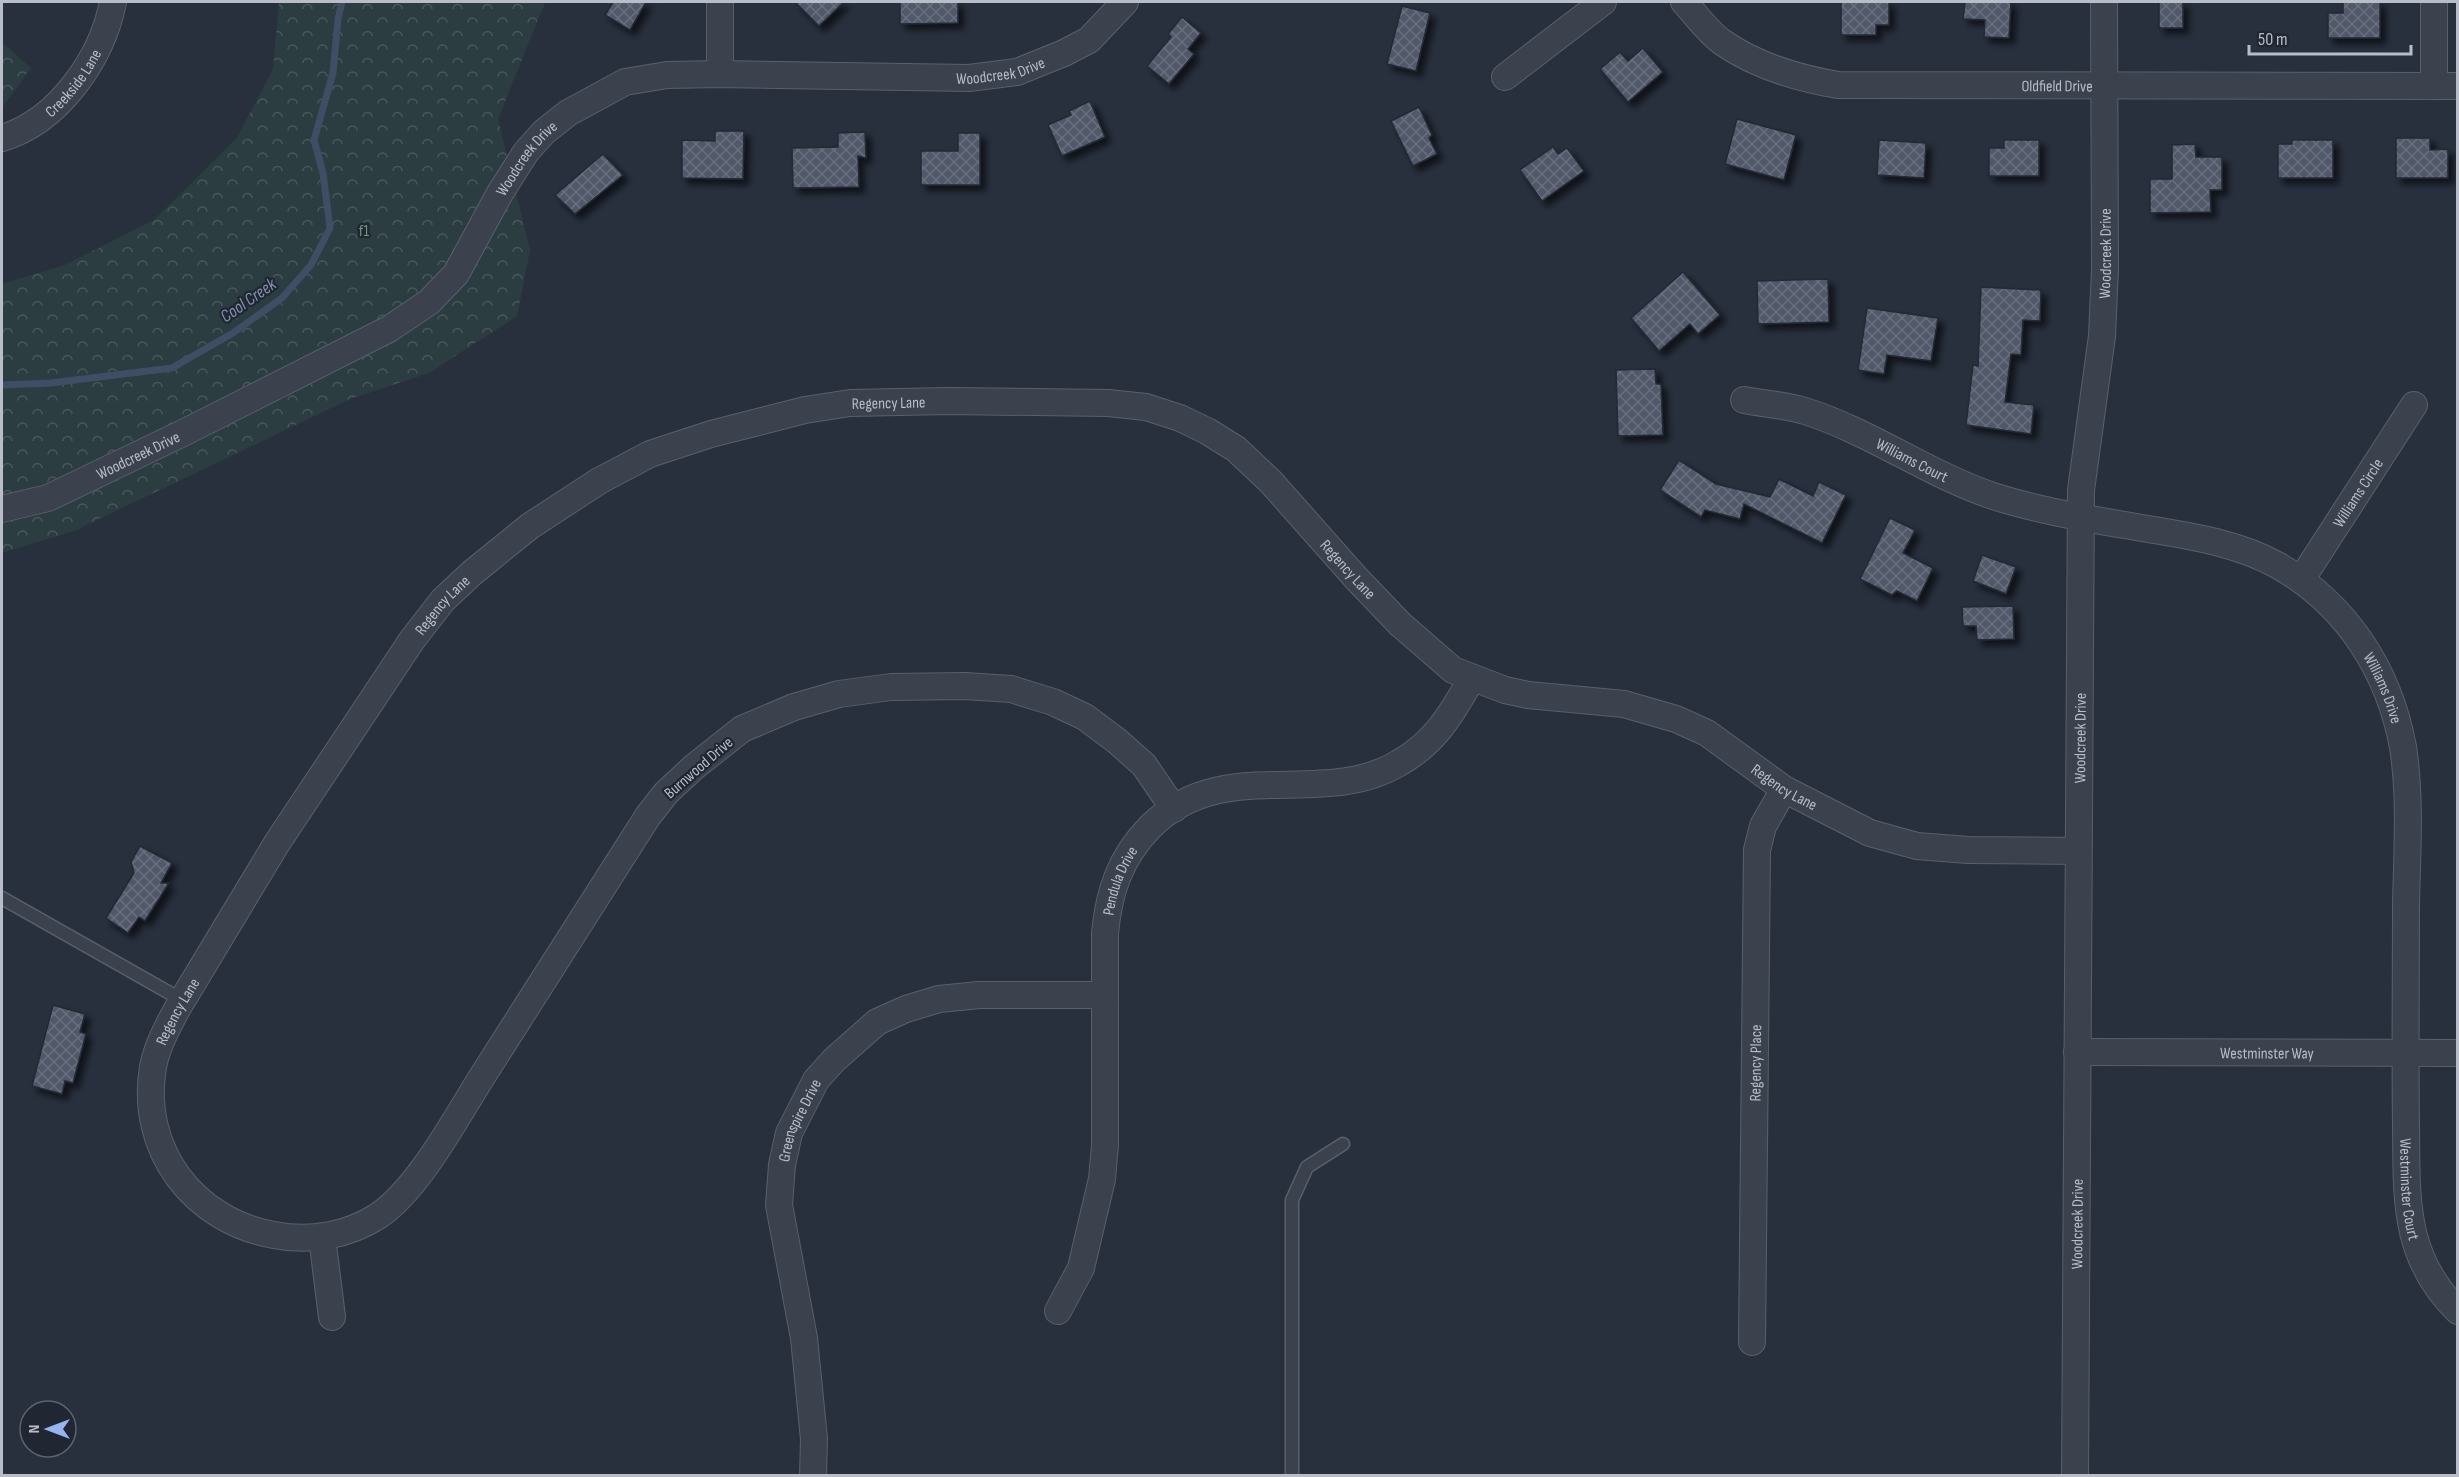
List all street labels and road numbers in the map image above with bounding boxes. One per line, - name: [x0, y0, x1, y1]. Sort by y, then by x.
- street label: Creekside Lane: [42, 46, 106, 122]
- street label: Woodcreek Drive: [956, 54, 1048, 89]
- street label: Oldfield Drive: [2021, 77, 2093, 96]
- street label: Woodcreek Drive: [493, 117, 561, 200]
- street label: Woodcreek Drive: [2096, 208, 2116, 299]
- street label: Regency Lane: [852, 393, 926, 414]
- street label: Woodcreek Drive: [94, 428, 183, 484]
- street label: Williams Court: [1873, 435, 1951, 487]
- street label: Williams Circle: [2329, 455, 2388, 532]
- street label: Regency Lane: [1315, 536, 1379, 604]
- street label: Regency Lane: [411, 572, 474, 639]
- street label: Williams Drive: [2359, 650, 2405, 726]
- street label: Woodcreek Drive: [2071, 693, 2091, 783]
- street label: Burnwood Drive: [661, 733, 737, 803]
- street label: Regency Lane: [1747, 760, 1820, 815]
- street label: Pendula Drive: [1099, 843, 1142, 917]
- street label: Regency Lane: [152, 975, 204, 1048]
- street label: Regency Place: [1746, 1024, 1766, 1102]
- street label: Westminster Way: [2220, 1044, 2314, 1064]
- street label: Greenspire Drive: [775, 1076, 826, 1164]
- street label: Westminster Court: [2395, 1138, 2423, 1243]
- street label: Woodcreek Drive: [2068, 1179, 2088, 1269]

